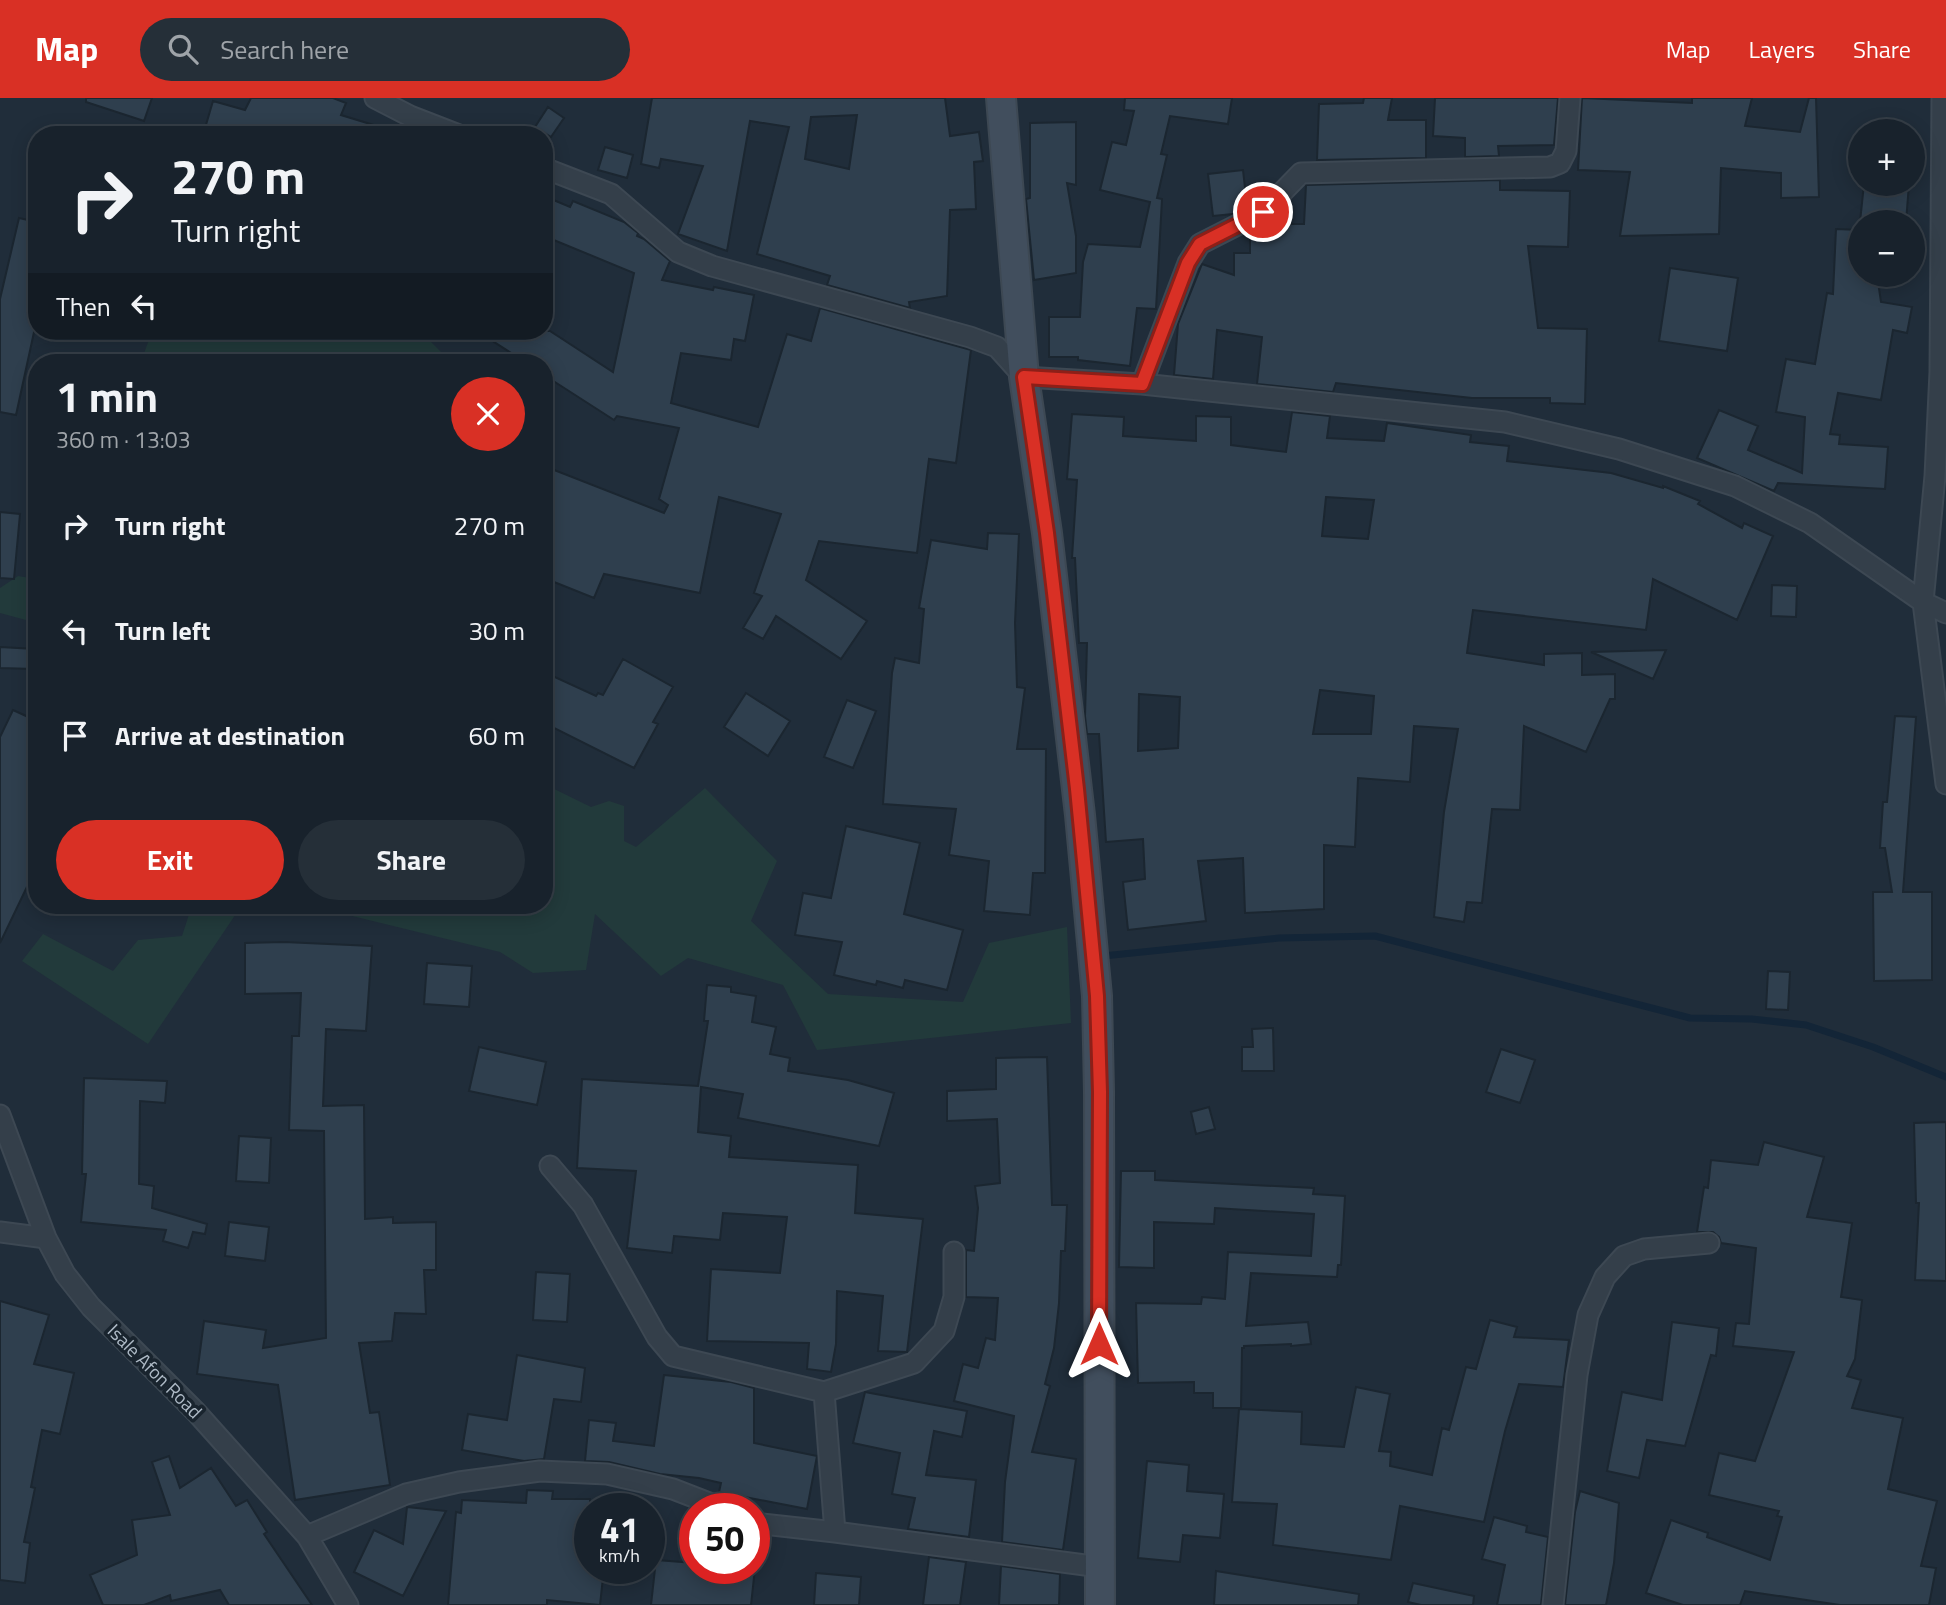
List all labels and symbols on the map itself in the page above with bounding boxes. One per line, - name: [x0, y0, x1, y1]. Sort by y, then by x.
- pin: [1233, 182, 1293, 242]
- position arrow: [1062, 1307, 1136, 1381]
- street label: Isale Afon Road: [101, 1317, 209, 1425]
- speed limit sign: 50: [679, 1493, 770, 1584]

